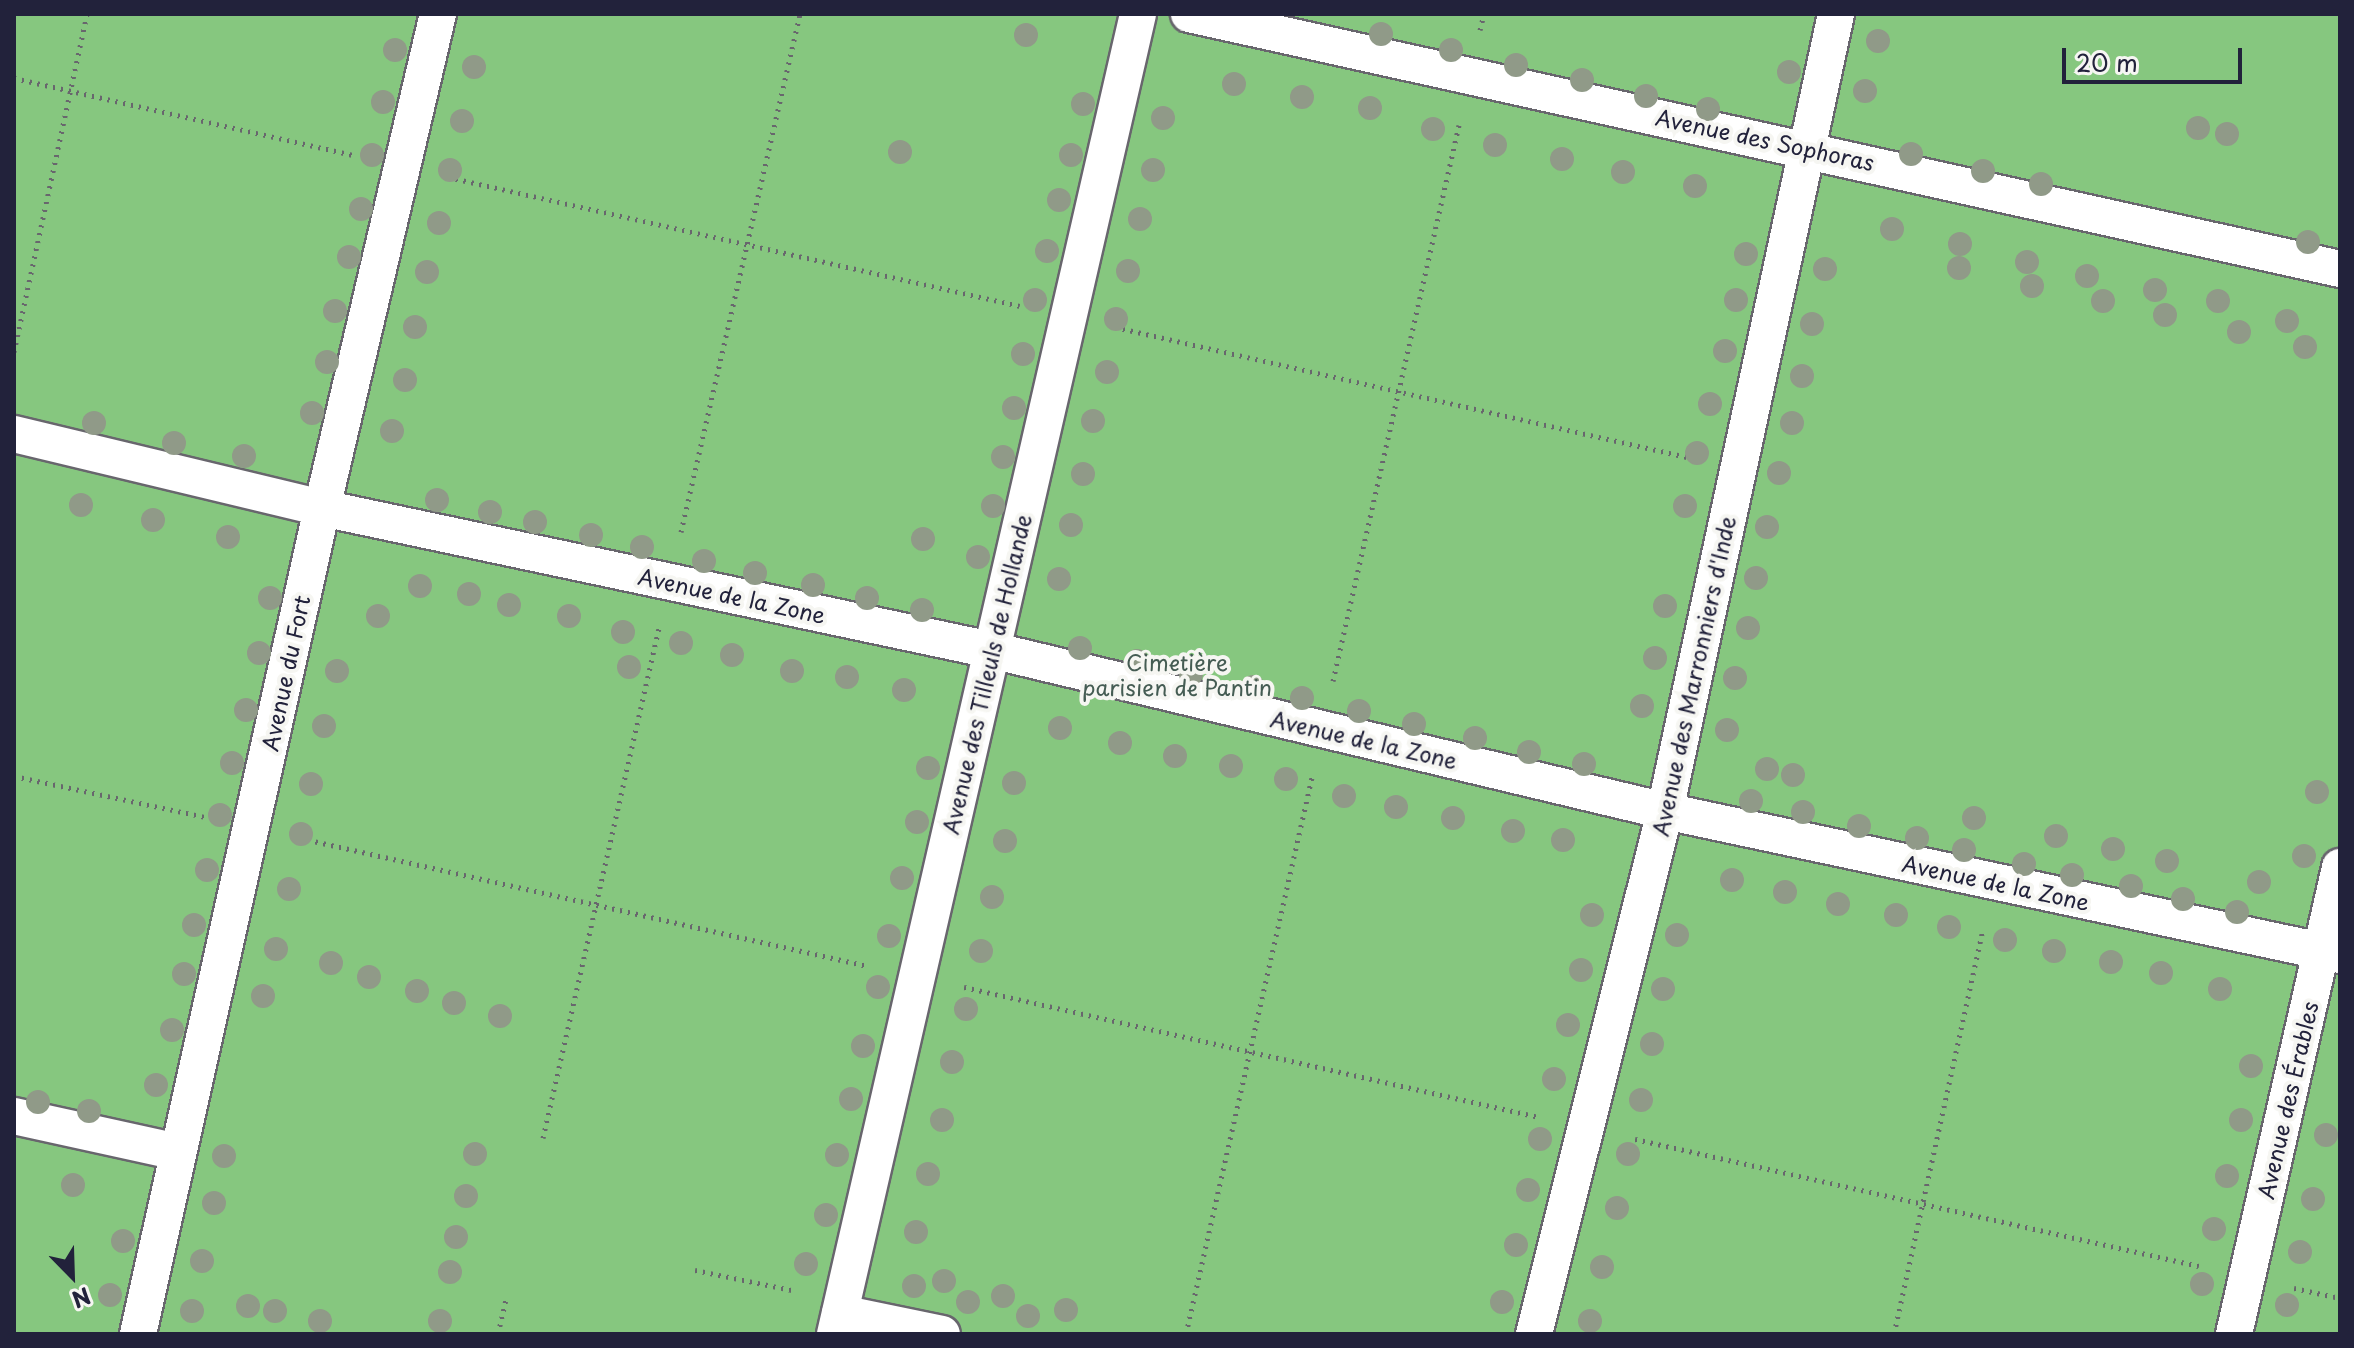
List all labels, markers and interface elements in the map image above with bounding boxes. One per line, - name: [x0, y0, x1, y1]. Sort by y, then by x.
- scale bar: [2066, 32, 2246, 82]
- text: 20 m: [2076, 44, 2138, 80]
- street label: Avenue des Sophoras: [1653, 103, 1877, 175]
- street label: Avenue des Tilleuls de Hollande: [936, 511, 1036, 837]
- street label: Avenue des Marronniers d'Inde: [1646, 514, 1740, 838]
- street label: Avenue de la Zone: [635, 562, 829, 628]
- street label: Avenue du Fort: [256, 593, 314, 753]
- park label: Cimetière parisien de Pantin: [1081, 648, 1273, 700]
- street label: Avenue de la Zone: [1267, 705, 1461, 773]
- street label: Avenue de la Zone: [1899, 849, 2093, 915]
- street label: Avenue des Érables: [2252, 999, 2322, 1201]
- north arrow: [32, 1236, 112, 1316]
- text: N: [67, 1280, 96, 1317]

